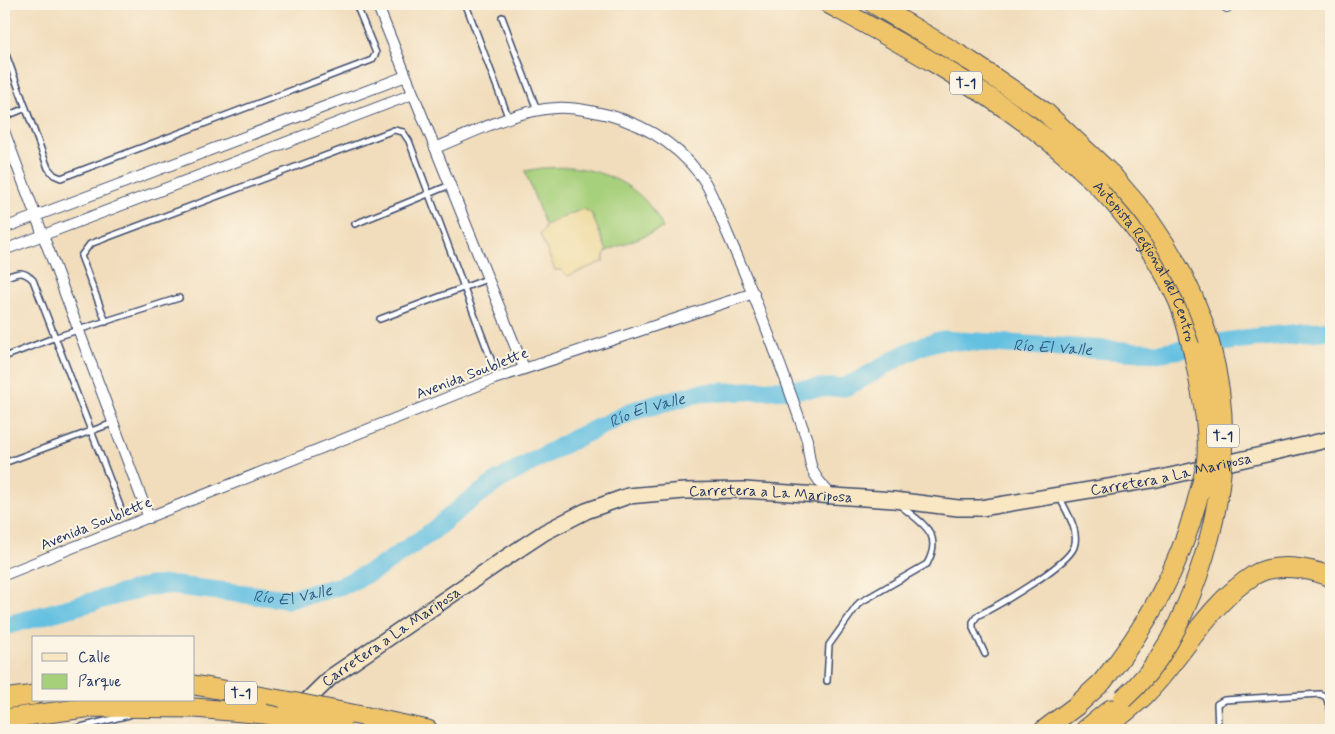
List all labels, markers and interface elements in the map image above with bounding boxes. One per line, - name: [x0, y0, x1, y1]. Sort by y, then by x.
- road number: T-1: [950, 72, 982, 95]
- street label: Autopista Regional del Centro: [1088, 177, 1199, 344]
- water label: Río El Valle: [1012, 335, 1094, 361]
- street label: Avenida Soublette: [413, 343, 531, 405]
- water label: Río El Valle: [606, 388, 689, 433]
- road number: T-1: [1207, 424, 1239, 448]
- street label: Carretera a La Mariposa: [1089, 448, 1254, 501]
- street label: Carretera a La Mariposa: [689, 481, 854, 508]
- street label: Avenida Soublette: [38, 492, 155, 555]
- water label: Río El Valle: [252, 579, 336, 611]
- street label: Carretera a La Mariposa: [318, 582, 465, 692]
- legend: [32, 636, 195, 702]
- text: Calle: [78, 648, 110, 668]
- text: Parque: [78, 672, 121, 692]
- road number: T-1: [225, 681, 257, 704]

